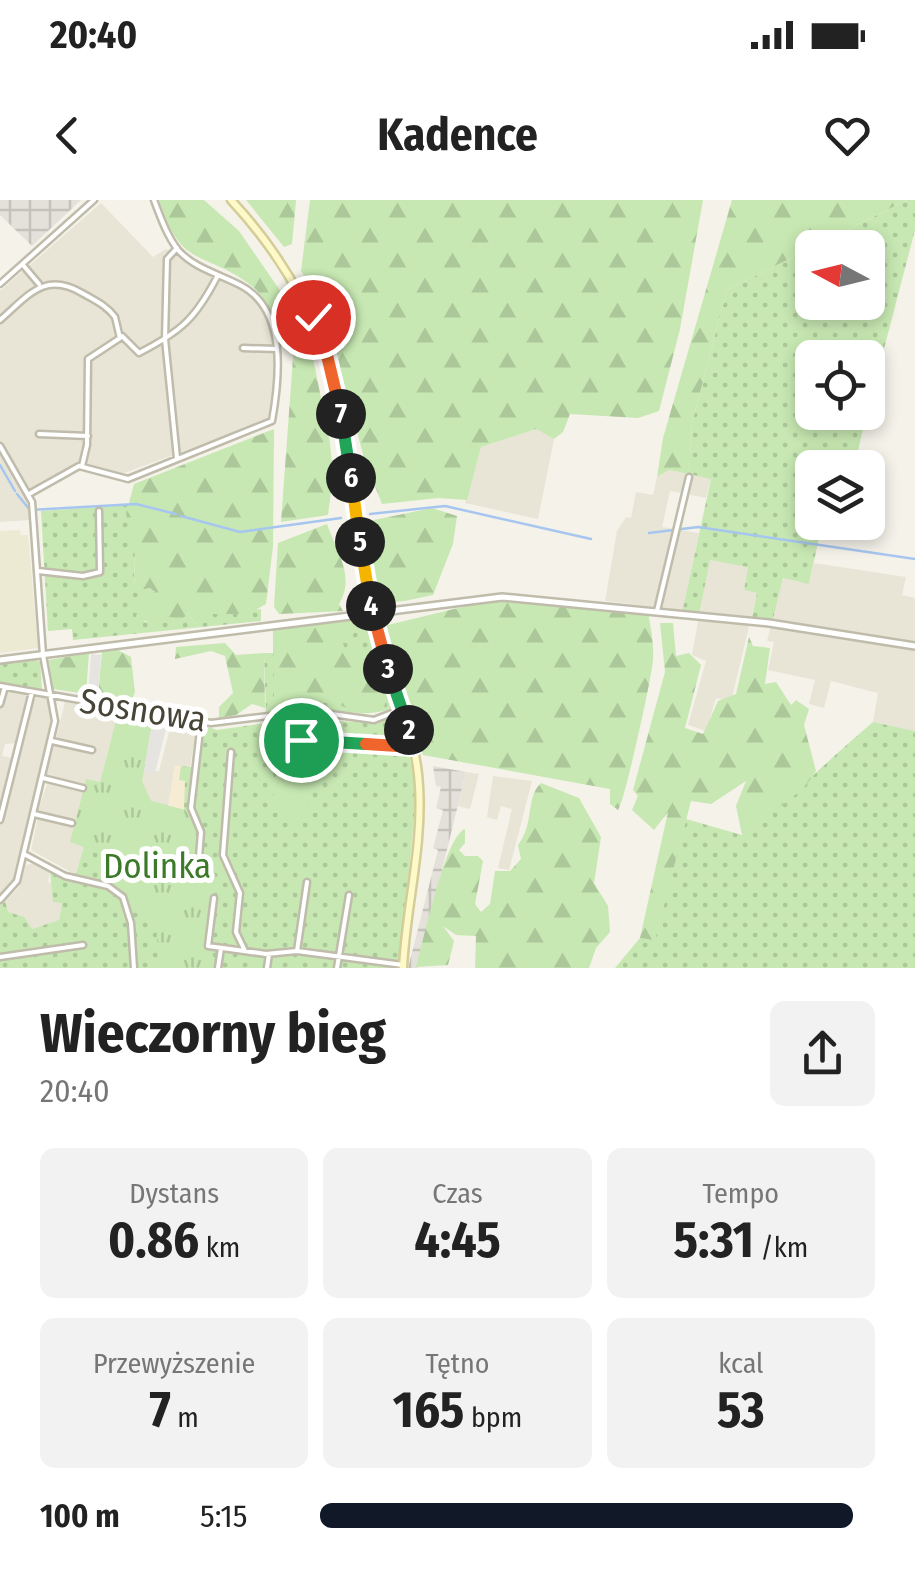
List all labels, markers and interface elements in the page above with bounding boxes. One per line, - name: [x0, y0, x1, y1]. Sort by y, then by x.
- text: 20:40: [50, 12, 137, 58]
- icon: back: [40, 108, 95, 163]
- text: Kadence: [377, 108, 538, 162]
- icon: heart: [820, 108, 875, 163]
- north arrow: [795, 230, 885, 320]
- map controls: [795, 230, 885, 540]
- pin: [271, 275, 356, 360]
- icon: check: [286, 290, 341, 345]
- button: locate: [795, 340, 885, 430]
- pin: 7: [316, 389, 366, 439]
- text: 7: [335, 397, 347, 430]
- button: layers: [795, 450, 885, 540]
- pin: 6: [326, 453, 376, 503]
- text: 6: [344, 461, 358, 494]
- pin: 5: [335, 517, 385, 567]
- text: 5: [353, 525, 367, 558]
- pin: 4: [346, 581, 396, 631]
- text: 4: [364, 589, 378, 622]
- pin: 3: [363, 644, 413, 694]
- text: 3: [381, 652, 395, 685]
- street label: Sosnowa: [77, 679, 209, 741]
- pin: [259, 698, 344, 783]
- pin: 2: [384, 705, 434, 755]
- icon: arrive: [274, 713, 329, 768]
- text: 2: [403, 713, 415, 746]
- park label: Dolinka: [103, 845, 211, 887]
- text: Wieczorny bieg: [40, 1001, 386, 1067]
- button: share: [770, 1001, 875, 1106]
- text: 20:40: [40, 1072, 110, 1110]
- text: Dystans: [129, 1177, 219, 1210]
- text: Czas: [432, 1177, 483, 1210]
- text: Tempo: [703, 1177, 779, 1210]
- text: 0.86: [108, 1210, 199, 1270]
- text: 4:45: [414, 1210, 501, 1270]
- text: 5:31: [673, 1210, 754, 1270]
- text: km: [199, 1231, 240, 1264]
- text: /km: [754, 1231, 808, 1264]
- text: Przewyższenie: [93, 1347, 255, 1380]
- text: Tętno: [426, 1347, 489, 1380]
- text: kcal: [718, 1347, 764, 1380]
- text: 7: [149, 1380, 171, 1440]
- text: 165: [393, 1380, 464, 1440]
- text: 53: [717, 1380, 765, 1440]
- text: m: [171, 1401, 199, 1434]
- text: bpm: [464, 1401, 522, 1434]
- text: 100 m: [40, 1497, 120, 1535]
- text: 5:15: [200, 1497, 247, 1535]

